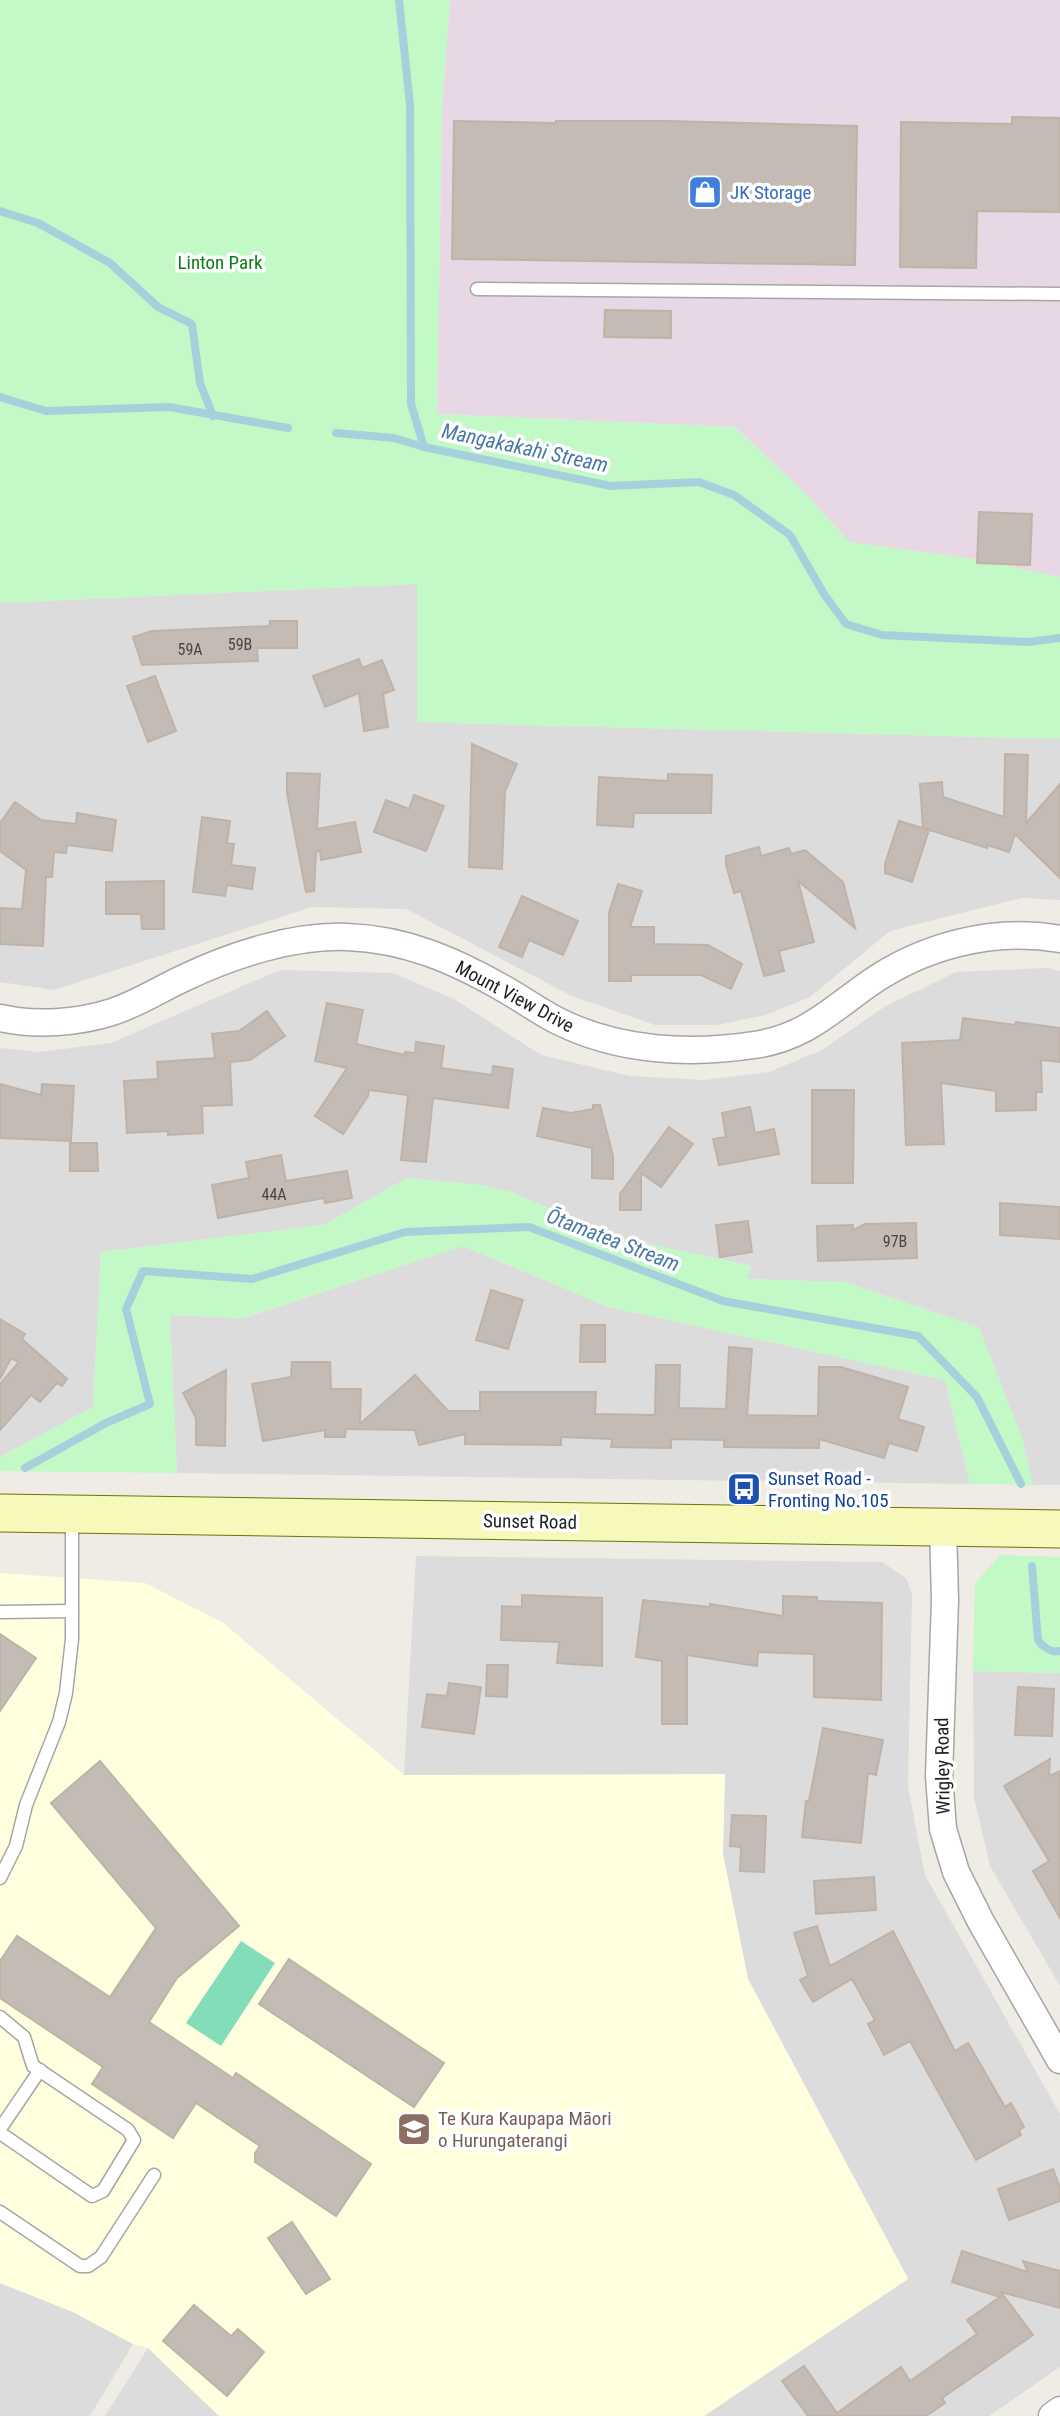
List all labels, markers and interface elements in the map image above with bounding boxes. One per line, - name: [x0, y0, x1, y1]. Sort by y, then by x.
- shop icon: JK Storage: [686, 173, 724, 211]
- place label: JK Storage: [730, 181, 812, 204]
- park label: Linton Park: [177, 251, 263, 274]
- water label: Mangakakahi Stream: [440, 419, 610, 477]
- house number: 59B: [228, 635, 252, 654]
- house number: 59A: [177, 640, 203, 659]
- street label: Mount View Drive: [452, 956, 578, 1037]
- house number: 44A: [261, 1185, 287, 1204]
- water label: Ōtamatea Stream: [543, 1204, 683, 1276]
- house number: 97B: [883, 1232, 907, 1251]
- place label: Sunset Road - Fronting No.105: [768, 1467, 889, 1512]
- bus stop icon: Sunset Road - Fronting No.105: [725, 1470, 763, 1508]
- street label: Sunset Road: [483, 1509, 577, 1534]
- street label: Wrigley Road: [930, 1717, 955, 1815]
- place label: Te Kura Kaupapa Māori o Hurungaterangi: [438, 2107, 612, 2152]
- school or university icon: Te Kura Kaupapa Māori o Hurungaterangi: [395, 2110, 433, 2148]

